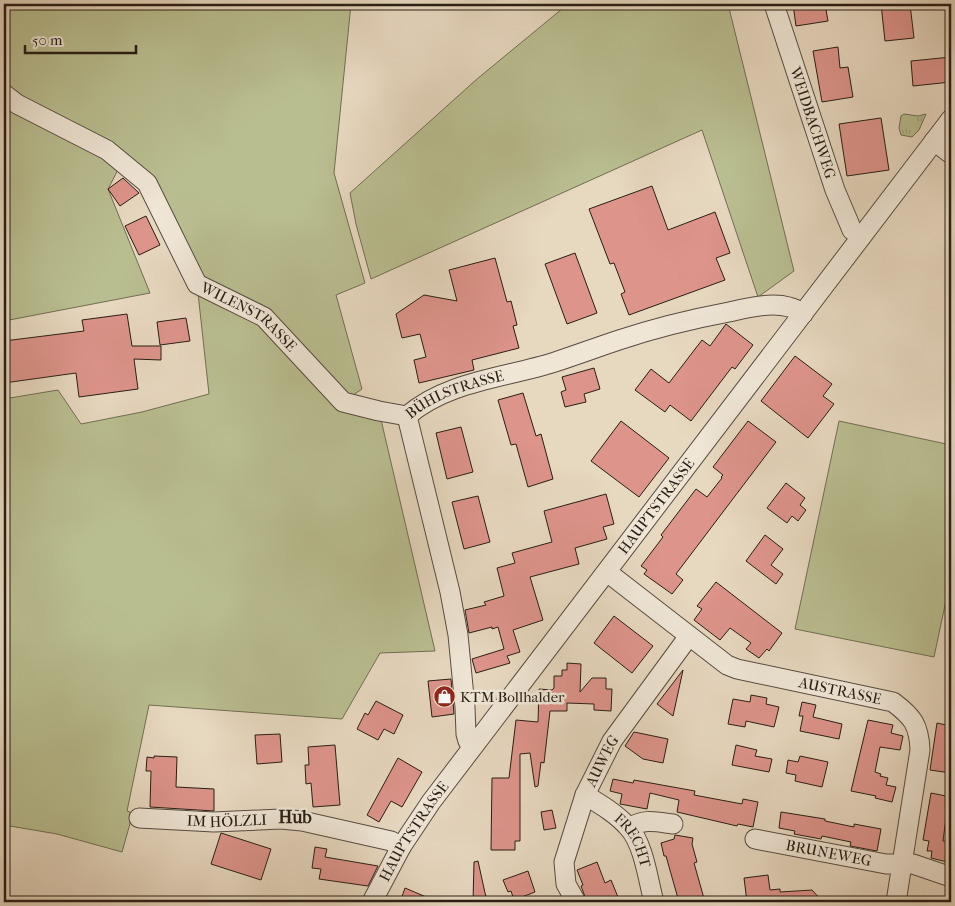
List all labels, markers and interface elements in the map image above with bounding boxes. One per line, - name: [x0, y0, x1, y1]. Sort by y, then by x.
- scale bar: [25, 22, 136, 54]
- text: 50 m: [32, 31, 63, 49]
- street label: WEIDBACHWEG: [786, 64, 840, 181]
- street label: WILENSTRASSE: [197, 278, 300, 355]
- street label: BÜHLSTRASSE: [402, 367, 506, 423]
- street label: HAUPTSTRASSE: [614, 455, 698, 558]
- street label: AUSTRASSE: [796, 673, 883, 708]
- shop icon: KTM Bollhalder: [432, 685, 456, 709]
- place label: KTM Bollhalder: [460, 688, 565, 706]
- street label: AUWEG: [581, 731, 623, 791]
- street label: HAUPTSTRASSE: [375, 778, 452, 885]
- district label: Hub: [278, 807, 312, 828]
- street label: FRECHT: [611, 809, 655, 870]
- street label: IM HÖLZLI: [186, 811, 268, 831]
- street label: BRUNEWEG: [784, 836, 873, 870]

